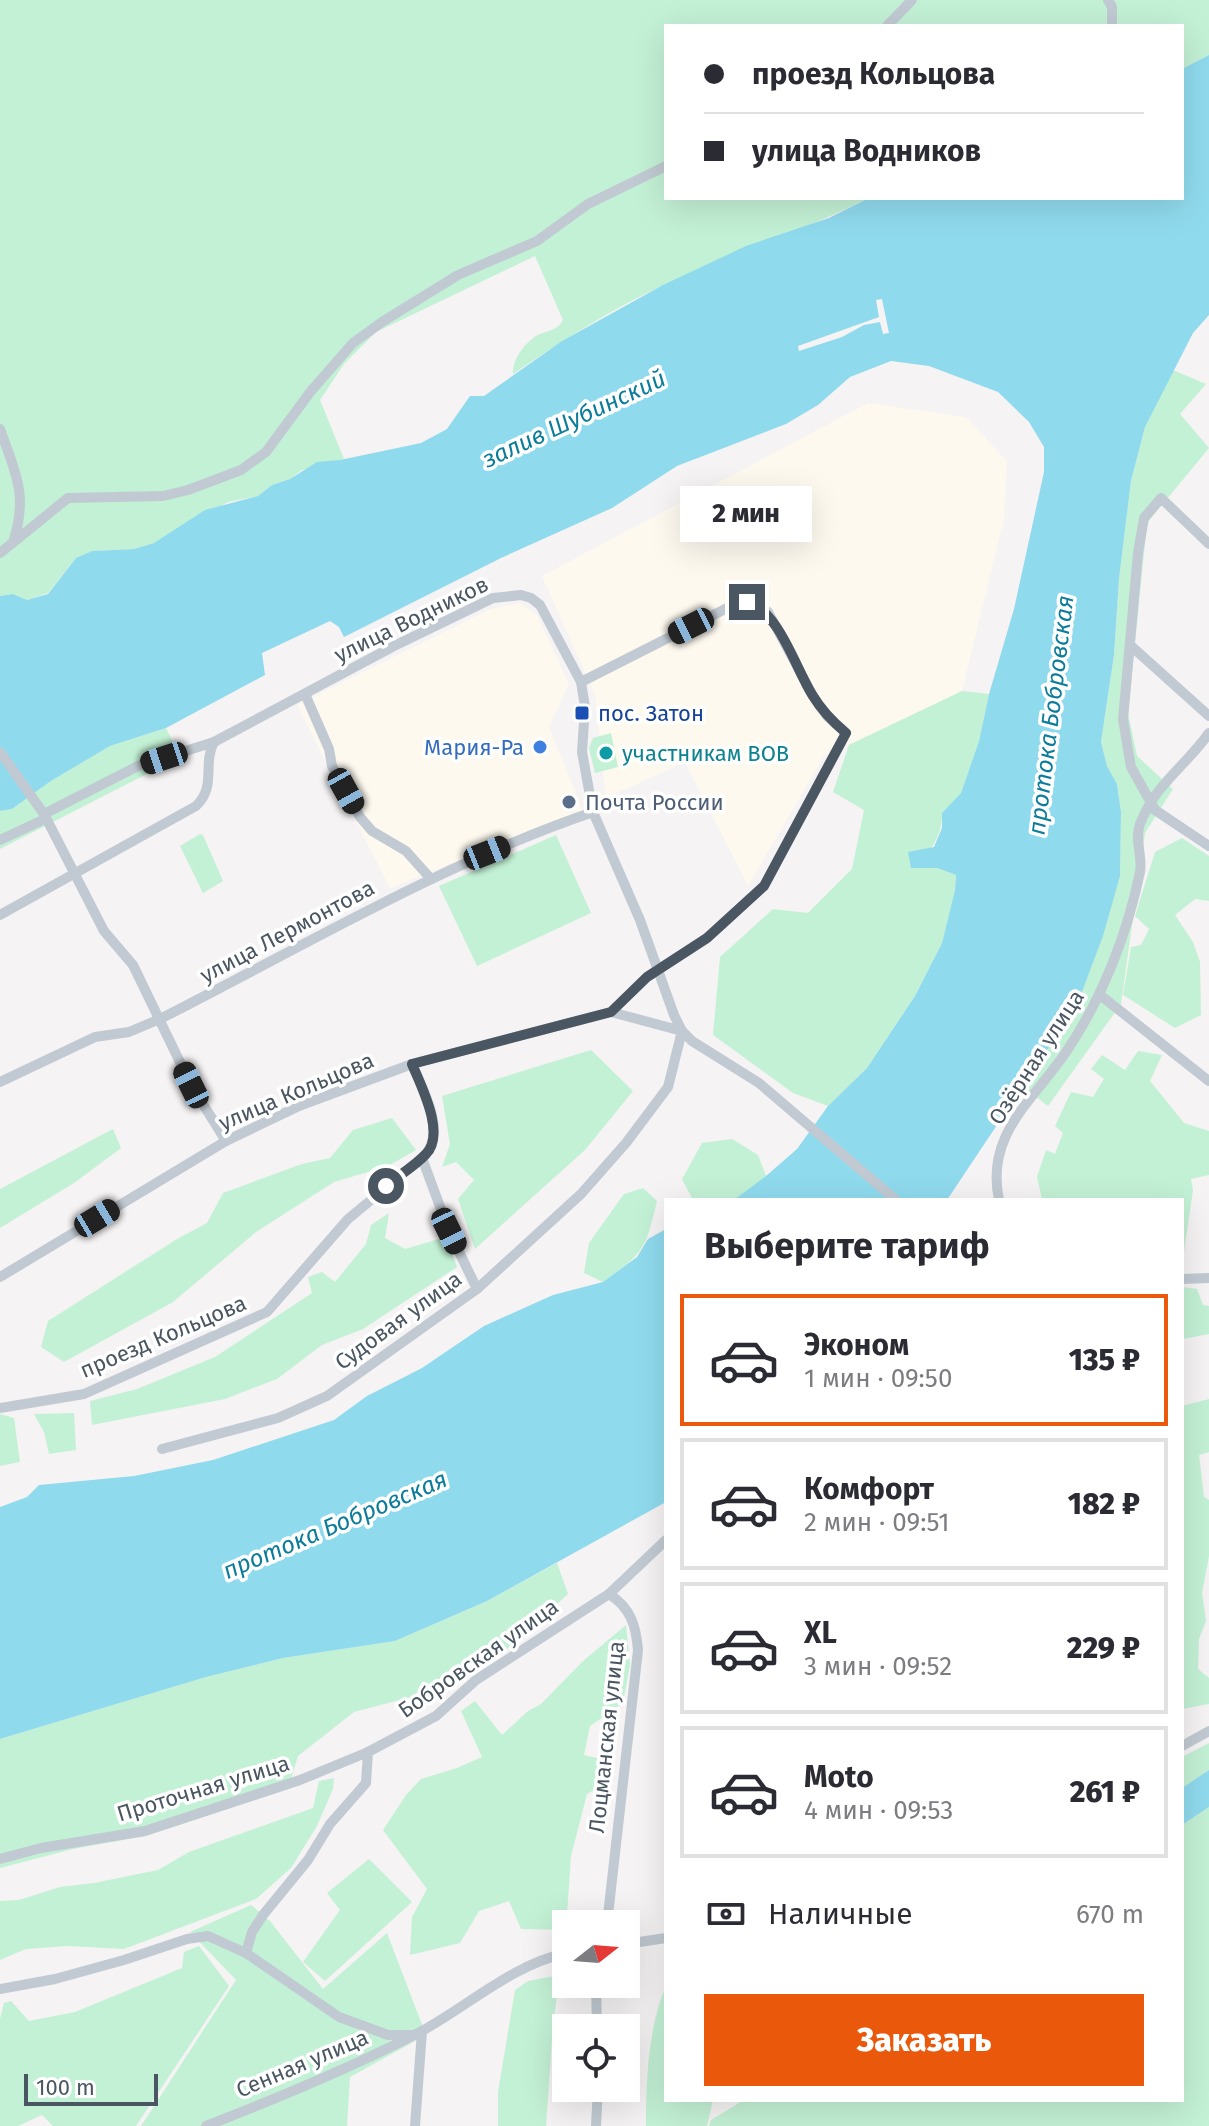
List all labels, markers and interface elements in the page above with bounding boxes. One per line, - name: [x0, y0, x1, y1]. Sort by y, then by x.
- text: проезд Кольцова: [752, 56, 995, 92]
- text: улица Водников: [752, 133, 981, 169]
- water label: залив Шубинский: [477, 364, 670, 474]
- callout: 2 мин: [681, 486, 813, 542]
- text: 2 мин: [712, 498, 780, 529]
- street label: улица Водников: [330, 570, 493, 668]
- route end: [729, 584, 765, 620]
- water label: протока Бобровская: [1022, 594, 1080, 836]
- car: [664, 604, 718, 648]
- place label: пос. Затон: [598, 700, 704, 727]
- marker: пос. Затон: [573, 704, 591, 722]
- place label: Мария-Ра: [424, 734, 524, 761]
- marker: Мария-Ра: [531, 738, 549, 756]
- car: [137, 739, 191, 777]
- place label: участникам ВОВ: [622, 740, 789, 767]
- marker: участникам ВОВ: [597, 744, 615, 762]
- car: [324, 764, 368, 818]
- place label: Почта России: [585, 789, 724, 816]
- marker: Почта России: [560, 793, 578, 811]
- car: [460, 833, 514, 873]
- street label: улица Лермонтова: [195, 874, 379, 989]
- street label: Озёрная улица: [983, 985, 1090, 1130]
- street label: улица Кольцова: [214, 1047, 378, 1136]
- car: [170, 1058, 212, 1112]
- route start: [368, 1168, 404, 1204]
- car: [70, 1195, 124, 1241]
- car: [428, 1204, 470, 1258]
- text: Выберите тариф: [704, 1224, 990, 1268]
- street label: Судовая улица: [330, 1265, 467, 1375]
- street label: проезд Кольцова: [76, 1289, 250, 1384]
- icon: car: [708, 1324, 780, 1396]
- text: Эконом: [804, 1327, 909, 1363]
- text: 135 ₽: [1069, 1342, 1140, 1378]
- text: 1 мин · 09:50: [804, 1363, 952, 1394]
- water label: протока Бобровская: [219, 1465, 451, 1585]
- icon: car: [708, 1468, 780, 1540]
- text: Комфорт: [804, 1471, 934, 1507]
- text: 182 ₽: [1068, 1486, 1140, 1522]
- text: 2 мин · 09:51: [804, 1507, 949, 1538]
- street label: Бобровская улица: [393, 1593, 564, 1724]
- icon: car: [708, 1612, 780, 1684]
- text: XL: [804, 1615, 837, 1651]
- text: 229 ₽: [1067, 1630, 1140, 1666]
- street label: Лоцманская улица: [583, 1640, 630, 1834]
- text: 3 мин · 09:52: [804, 1651, 952, 1682]
- street label: Проточная улица: [114, 1749, 293, 1828]
- icon: car: [708, 1756, 780, 1828]
- text: Moto: [804, 1759, 874, 1795]
- text: 261 ₽: [1070, 1774, 1140, 1810]
- text: 4 мин · 09:53: [804, 1795, 953, 1826]
- icon: cash: [704, 1892, 748, 1936]
- text: Наличные: [768, 1896, 913, 1932]
- text: 670 m: [1076, 1899, 1144, 1930]
- north arrow: [552, 1910, 640, 1998]
- map controls: [552, 1910, 640, 2102]
- button: Заказать: [704, 1994, 1144, 2086]
- button: locate: [552, 2014, 640, 2102]
- street label: Сенная улица: [232, 2023, 372, 2103]
- scale bar: [24, 2070, 158, 2106]
- text: 100 m: [36, 2074, 95, 2101]

